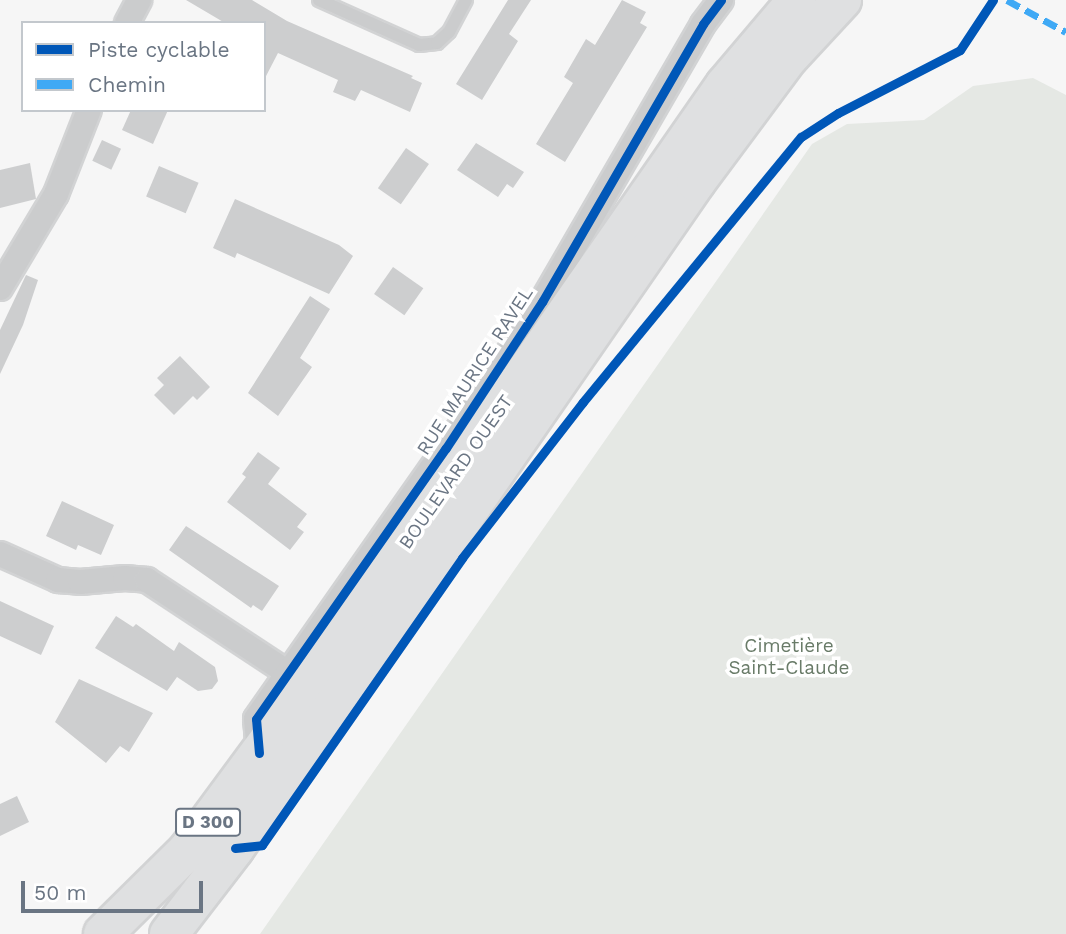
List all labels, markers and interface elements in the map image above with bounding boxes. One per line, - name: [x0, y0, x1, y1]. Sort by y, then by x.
- legend: [21, 21, 266, 112]
- text: Piste cyclable: [88, 37, 230, 62]
- text: Chemin: [88, 72, 166, 97]
- street label: RUE MAURICE RAVEL: [412, 283, 538, 459]
- street label: BOULEVARD OUEST: [394, 391, 518, 553]
- park label: Cimetière Saint-Claude: [728, 635, 850, 679]
- road number: D 300: [175, 808, 241, 836]
- scale bar: [24, 867, 206, 911]
- text: 50 m: [34, 880, 86, 905]

